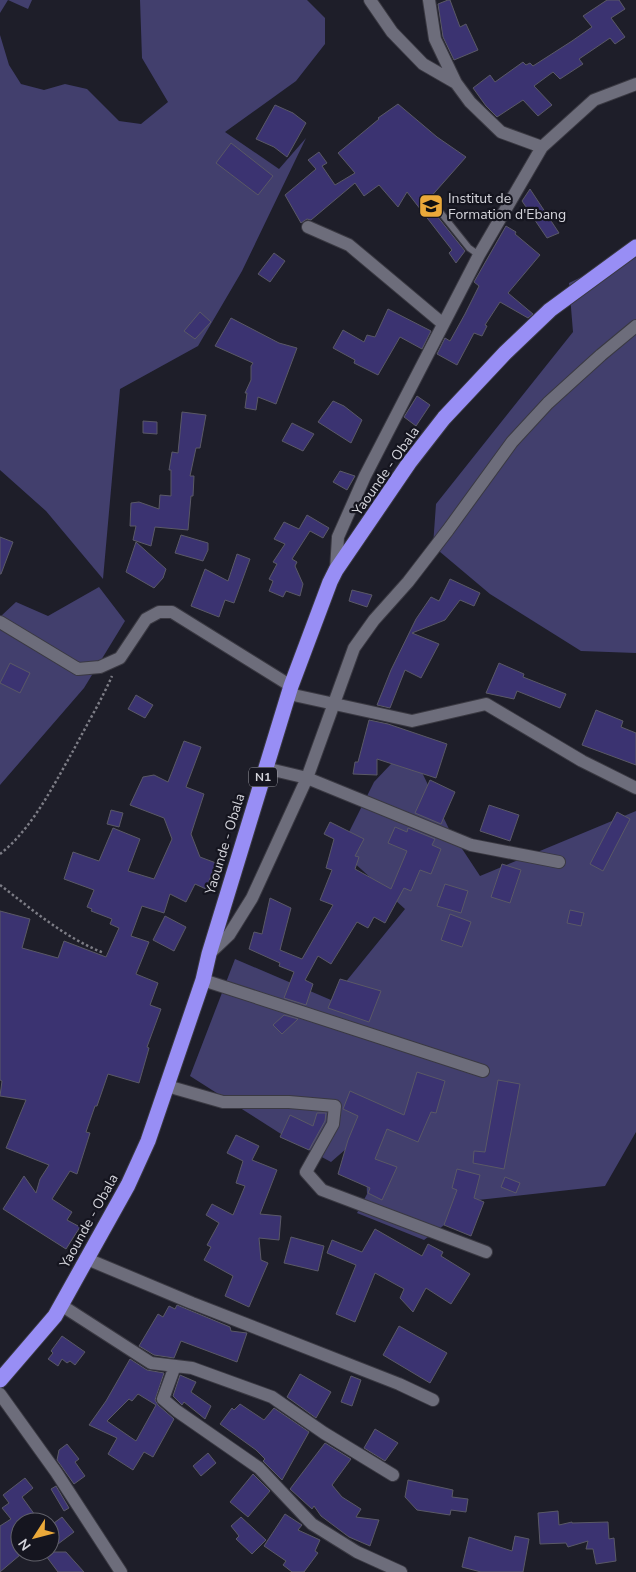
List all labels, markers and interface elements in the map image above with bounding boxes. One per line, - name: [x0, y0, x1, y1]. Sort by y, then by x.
- place label: Institut de Formation d'Ebang: [448, 189, 566, 224]
- school or university icon: Institut de Formation d'Ebang: [418, 193, 444, 219]
- street label: Yaounde - Obala: [348, 423, 424, 520]
- road number: N1: [249, 768, 277, 786]
- street label: Yaounde - Obala: [200, 791, 249, 898]
- street label: Yaounde - Obala: [55, 1171, 123, 1272]
- north arrow: [10, 1512, 60, 1562]
- text: N: [14, 1535, 36, 1554]

